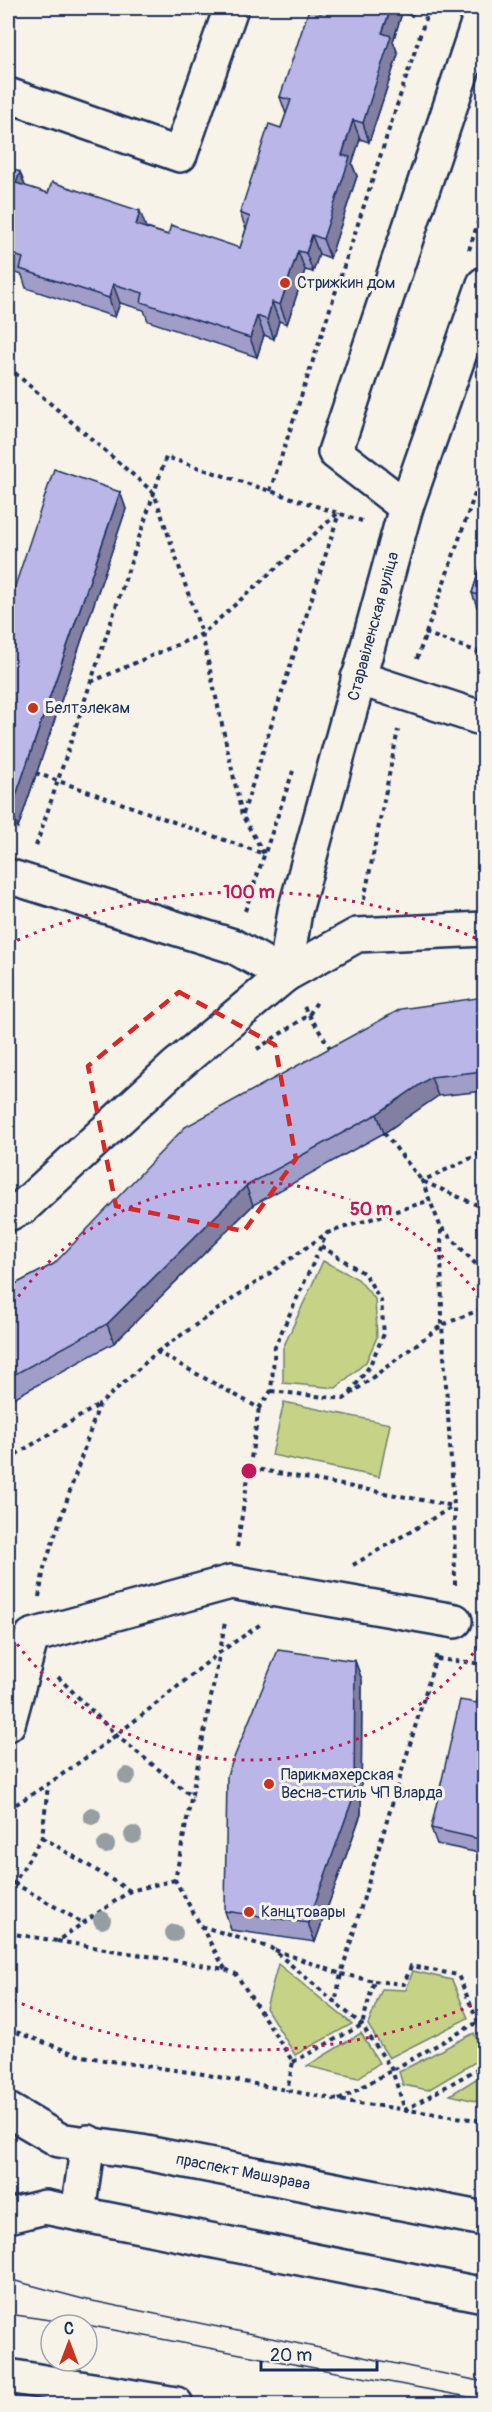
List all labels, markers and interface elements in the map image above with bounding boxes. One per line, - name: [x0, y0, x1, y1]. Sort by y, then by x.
- place label: Стрижкин дом: [297, 273, 395, 293]
- marker: Стрижкин дом: [278, 276, 292, 290]
- street label: Старавіленская вуліца: [343, 550, 403, 703]
- place label: Белтэлекам: [45, 698, 130, 718]
- marker: Белтэлекам: [26, 701, 40, 715]
- text: 100 m: [223, 881, 275, 904]
- text: 50 m: [350, 1198, 392, 1221]
- centre of rings: [239, 1461, 259, 1481]
- place label: Парикмахерская Весна-стиль ЧП Вларда: [281, 1765, 443, 1803]
- marker: Парикмахерская Весна-стиль ЧП Вларда: [262, 1777, 276, 1791]
- place label: Канцтовары: [261, 1902, 345, 1922]
- marker: Канцтовары: [242, 1905, 256, 1919]
- street label: праспект Машэрава: [174, 2149, 312, 2195]
- north arrow: [39, 2313, 99, 2373]
- text: С: [64, 2319, 74, 2339]
- scale bar: [261, 2334, 376, 2372]
- text: 20 m: [270, 2344, 312, 2367]

